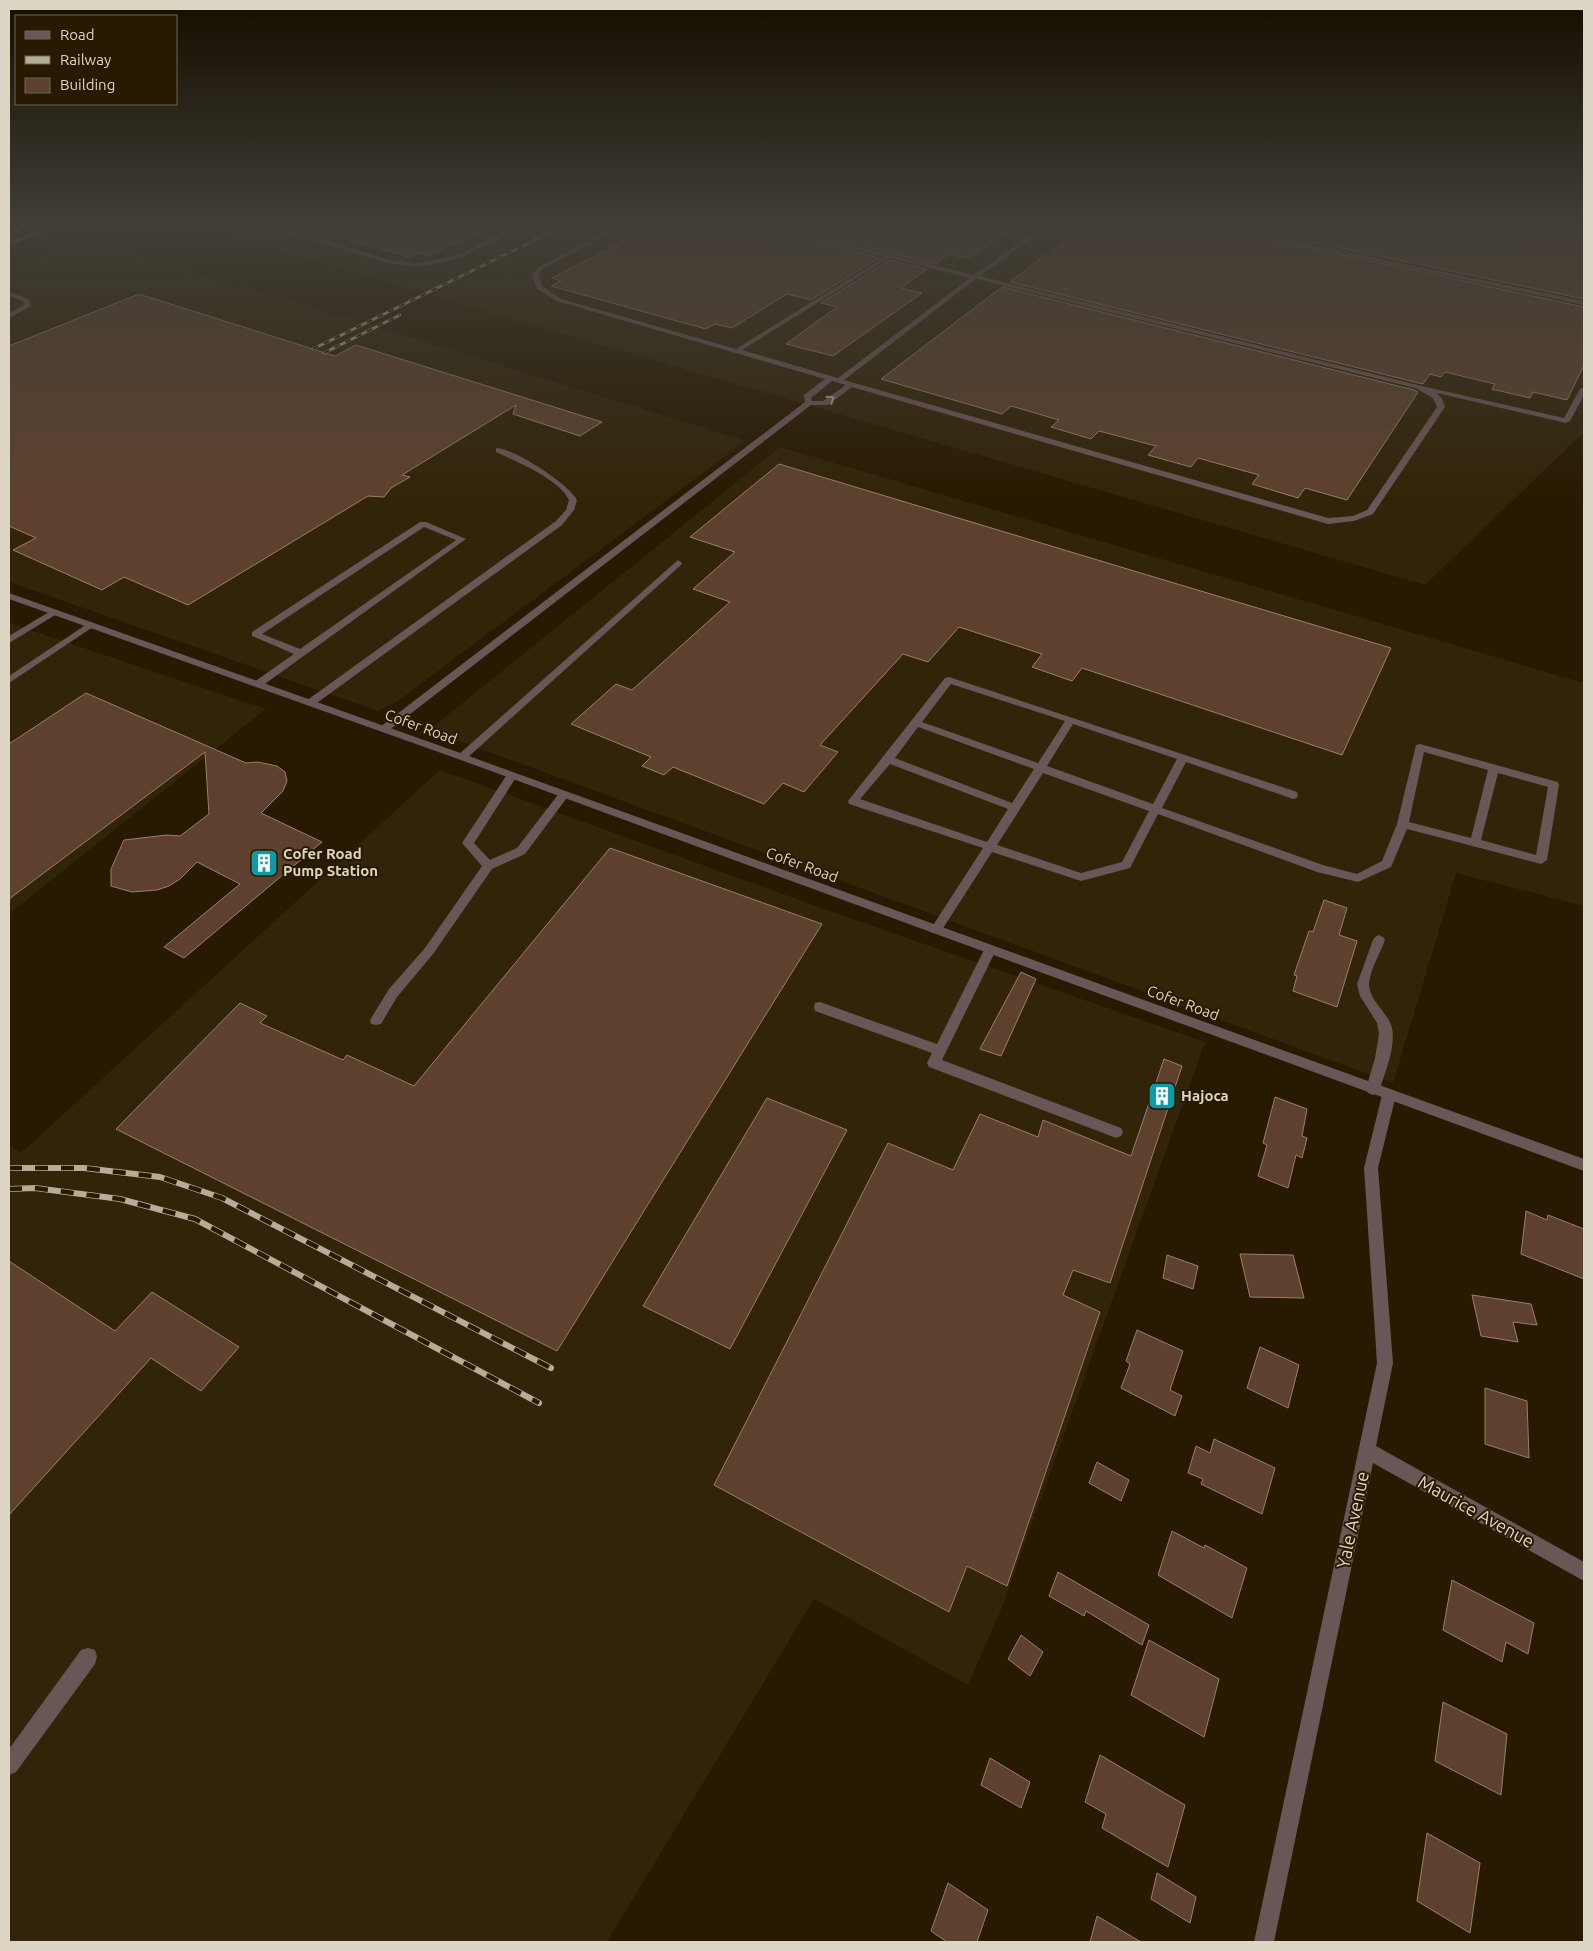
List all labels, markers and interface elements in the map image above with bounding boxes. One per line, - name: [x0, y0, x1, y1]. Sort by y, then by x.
- legend: [15, 15, 178, 105]
- text: Road: [60, 26, 95, 43]
- text: Railway: [60, 51, 111, 68]
- text: Building: [60, 76, 115, 93]
- one-way arrow: [826, 395, 835, 405]
- street label: Cofer Road: [383, 706, 460, 747]
- street label: Cofer Road: [764, 844, 841, 885]
- place label: Cofer Road Pump Station: [283, 845, 378, 879]
- building icon: Cofer Road Pump Station: [249, 848, 279, 878]
- street label: Cofer Road: [1145, 982, 1222, 1023]
- building icon: Hajoca: [1147, 1081, 1177, 1111]
- place label: Hajoca: [1181, 1087, 1229, 1104]
- street label: Yale Avenue: [1332, 1470, 1372, 1570]
- street label: Maurice Avenue: [1415, 1471, 1538, 1551]

